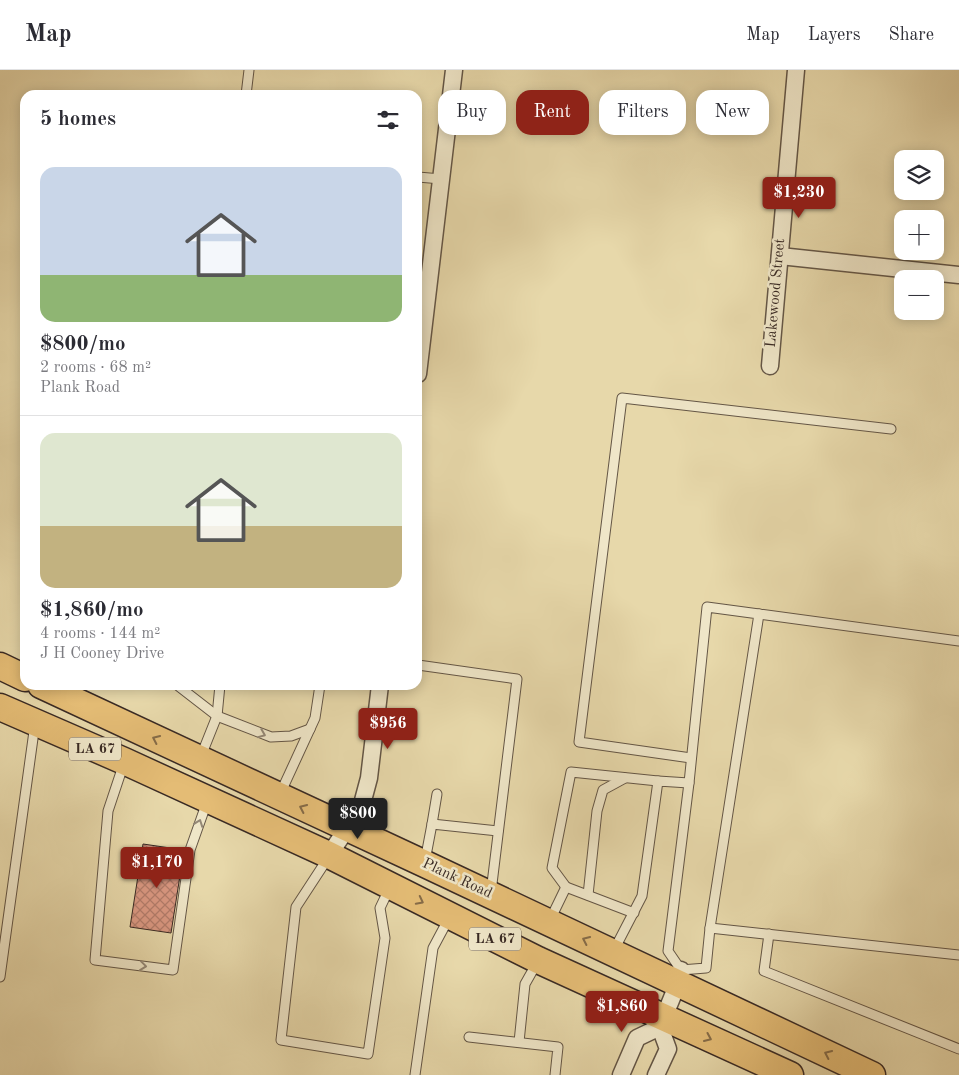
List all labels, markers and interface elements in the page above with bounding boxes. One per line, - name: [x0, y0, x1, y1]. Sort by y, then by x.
- text: Map: [25, 23, 72, 47]
- text: Map: [746, 26, 780, 44]
- text: Layers: [808, 26, 860, 44]
- text: Share: [888, 26, 934, 44]
- chip: Buy: [438, 90, 506, 135]
- chip: Rent: [516, 90, 589, 135]
- chip: Filters: [599, 90, 686, 135]
- chip: New: [696, 90, 769, 135]
- icon: filters: [374, 106, 402, 134]
- text: 5 homes: [40, 109, 116, 130]
- map controls: [894, 150, 944, 320]
- button: layers: [894, 150, 944, 200]
- pin: $1,230: [758, 176, 840, 219]
- text: $1,230: [774, 185, 824, 201]
- icon: home: [176, 200, 266, 290]
- button: +: [894, 210, 944, 260]
- street label: Lakewood Street: [764, 238, 788, 348]
- button: −: [894, 270, 944, 320]
- text: $800/mo: [40, 334, 126, 355]
- text: 2 rooms · 68 m²: [40, 360, 151, 376]
- text: Plank Road: [40, 380, 120, 396]
- icon: home: [176, 465, 266, 555]
- text: $1,860/mo: [40, 600, 144, 621]
- text: 4 rooms · 144 m²: [40, 626, 160, 642]
- text: J H Cooney Drive: [40, 646, 164, 662]
- pin: $956: [358, 708, 418, 750]
- text: $956: [369, 716, 407, 732]
- one-way arrow: [257, 728, 266, 738]
- one-way arrow: [152, 735, 161, 745]
- road number: LA 67: [69, 738, 121, 761]
- pin: $800: [328, 798, 388, 840]
- one-way arrow: [299, 803, 308, 814]
- text: $800: [339, 806, 377, 822]
- one-way arrow: [193, 819, 203, 828]
- pin: $1,170: [116, 846, 198, 889]
- text: $1,170: [132, 855, 182, 871]
- street label: Plank Road: [420, 856, 494, 902]
- one-way arrow: [415, 895, 424, 905]
- road number: LA 67: [469, 928, 521, 951]
- one-way arrow: [582, 936, 591, 946]
- one-way arrow: [139, 961, 147, 971]
- pin: $1,860: [581, 990, 663, 1033]
- text: $1,860: [597, 999, 647, 1015]
- one-way arrow: [702, 1032, 711, 1042]
- one-way arrow: [824, 1050, 833, 1060]

